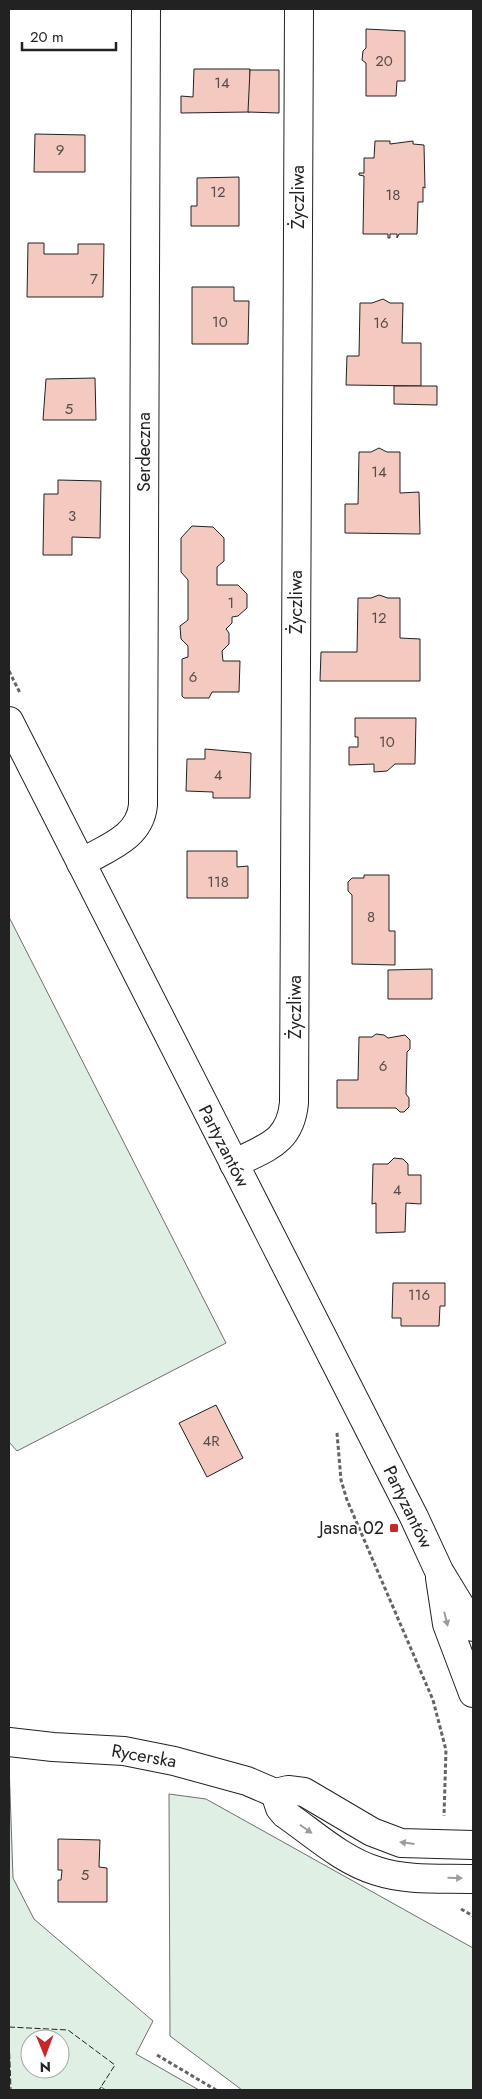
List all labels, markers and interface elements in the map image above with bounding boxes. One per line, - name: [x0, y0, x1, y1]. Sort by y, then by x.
- scale bar: [22, 20, 116, 52]
- text: 20 m: [30, 26, 64, 48]
- house number: 20: [375, 50, 393, 72]
- house number: 14: [214, 72, 230, 94]
- house number: 9: [56, 139, 64, 161]
- street label: Życzliwa: [285, 165, 311, 229]
- house number: 12: [210, 181, 226, 203]
- house number: 18: [386, 184, 400, 206]
- house number: 7: [90, 268, 98, 290]
- house number: 10: [212, 311, 228, 333]
- house number: 16: [373, 312, 389, 334]
- house number: 5: [65, 398, 73, 420]
- street label: Serdeczna: [131, 412, 157, 492]
- house number: 14: [371, 461, 387, 483]
- house number: 3: [68, 505, 76, 527]
- street label: Życzliwa: [283, 570, 309, 634]
- house number: 1: [228, 592, 234, 614]
- house number: 12: [371, 607, 387, 629]
- house number: 6: [189, 666, 197, 688]
- house number: 10: [379, 731, 395, 753]
- house number: 4: [214, 764, 223, 786]
- house number: 118: [207, 871, 229, 893]
- house number: 8: [367, 906, 375, 928]
- street label: Życzliwa: [282, 975, 308, 1039]
- house number: 6: [379, 1055, 387, 1077]
- street label: Partyzantów: [192, 1100, 256, 1192]
- house number: 4: [393, 1179, 402, 1201]
- house number: 116: [408, 1284, 430, 1306]
- house number: 4R: [202, 1430, 220, 1452]
- street label: Partyzantów: [377, 1461, 440, 1554]
- place label: Jasna 02: [317, 1515, 384, 1541]
- marker: Jasna 02: [388, 1522, 400, 1534]
- one-way arrow: [442, 1612, 450, 1627]
- street label: Rycerska: [109, 1737, 179, 1775]
- one-way arrow: [299, 1824, 313, 1834]
- one-way arrow: [399, 1839, 415, 1847]
- house number: 5: [81, 1864, 89, 1886]
- one-way arrow: [448, 1875, 464, 1883]
- north arrow: [20, 2029, 70, 2079]
- text: N: [39, 2057, 51, 2077]

